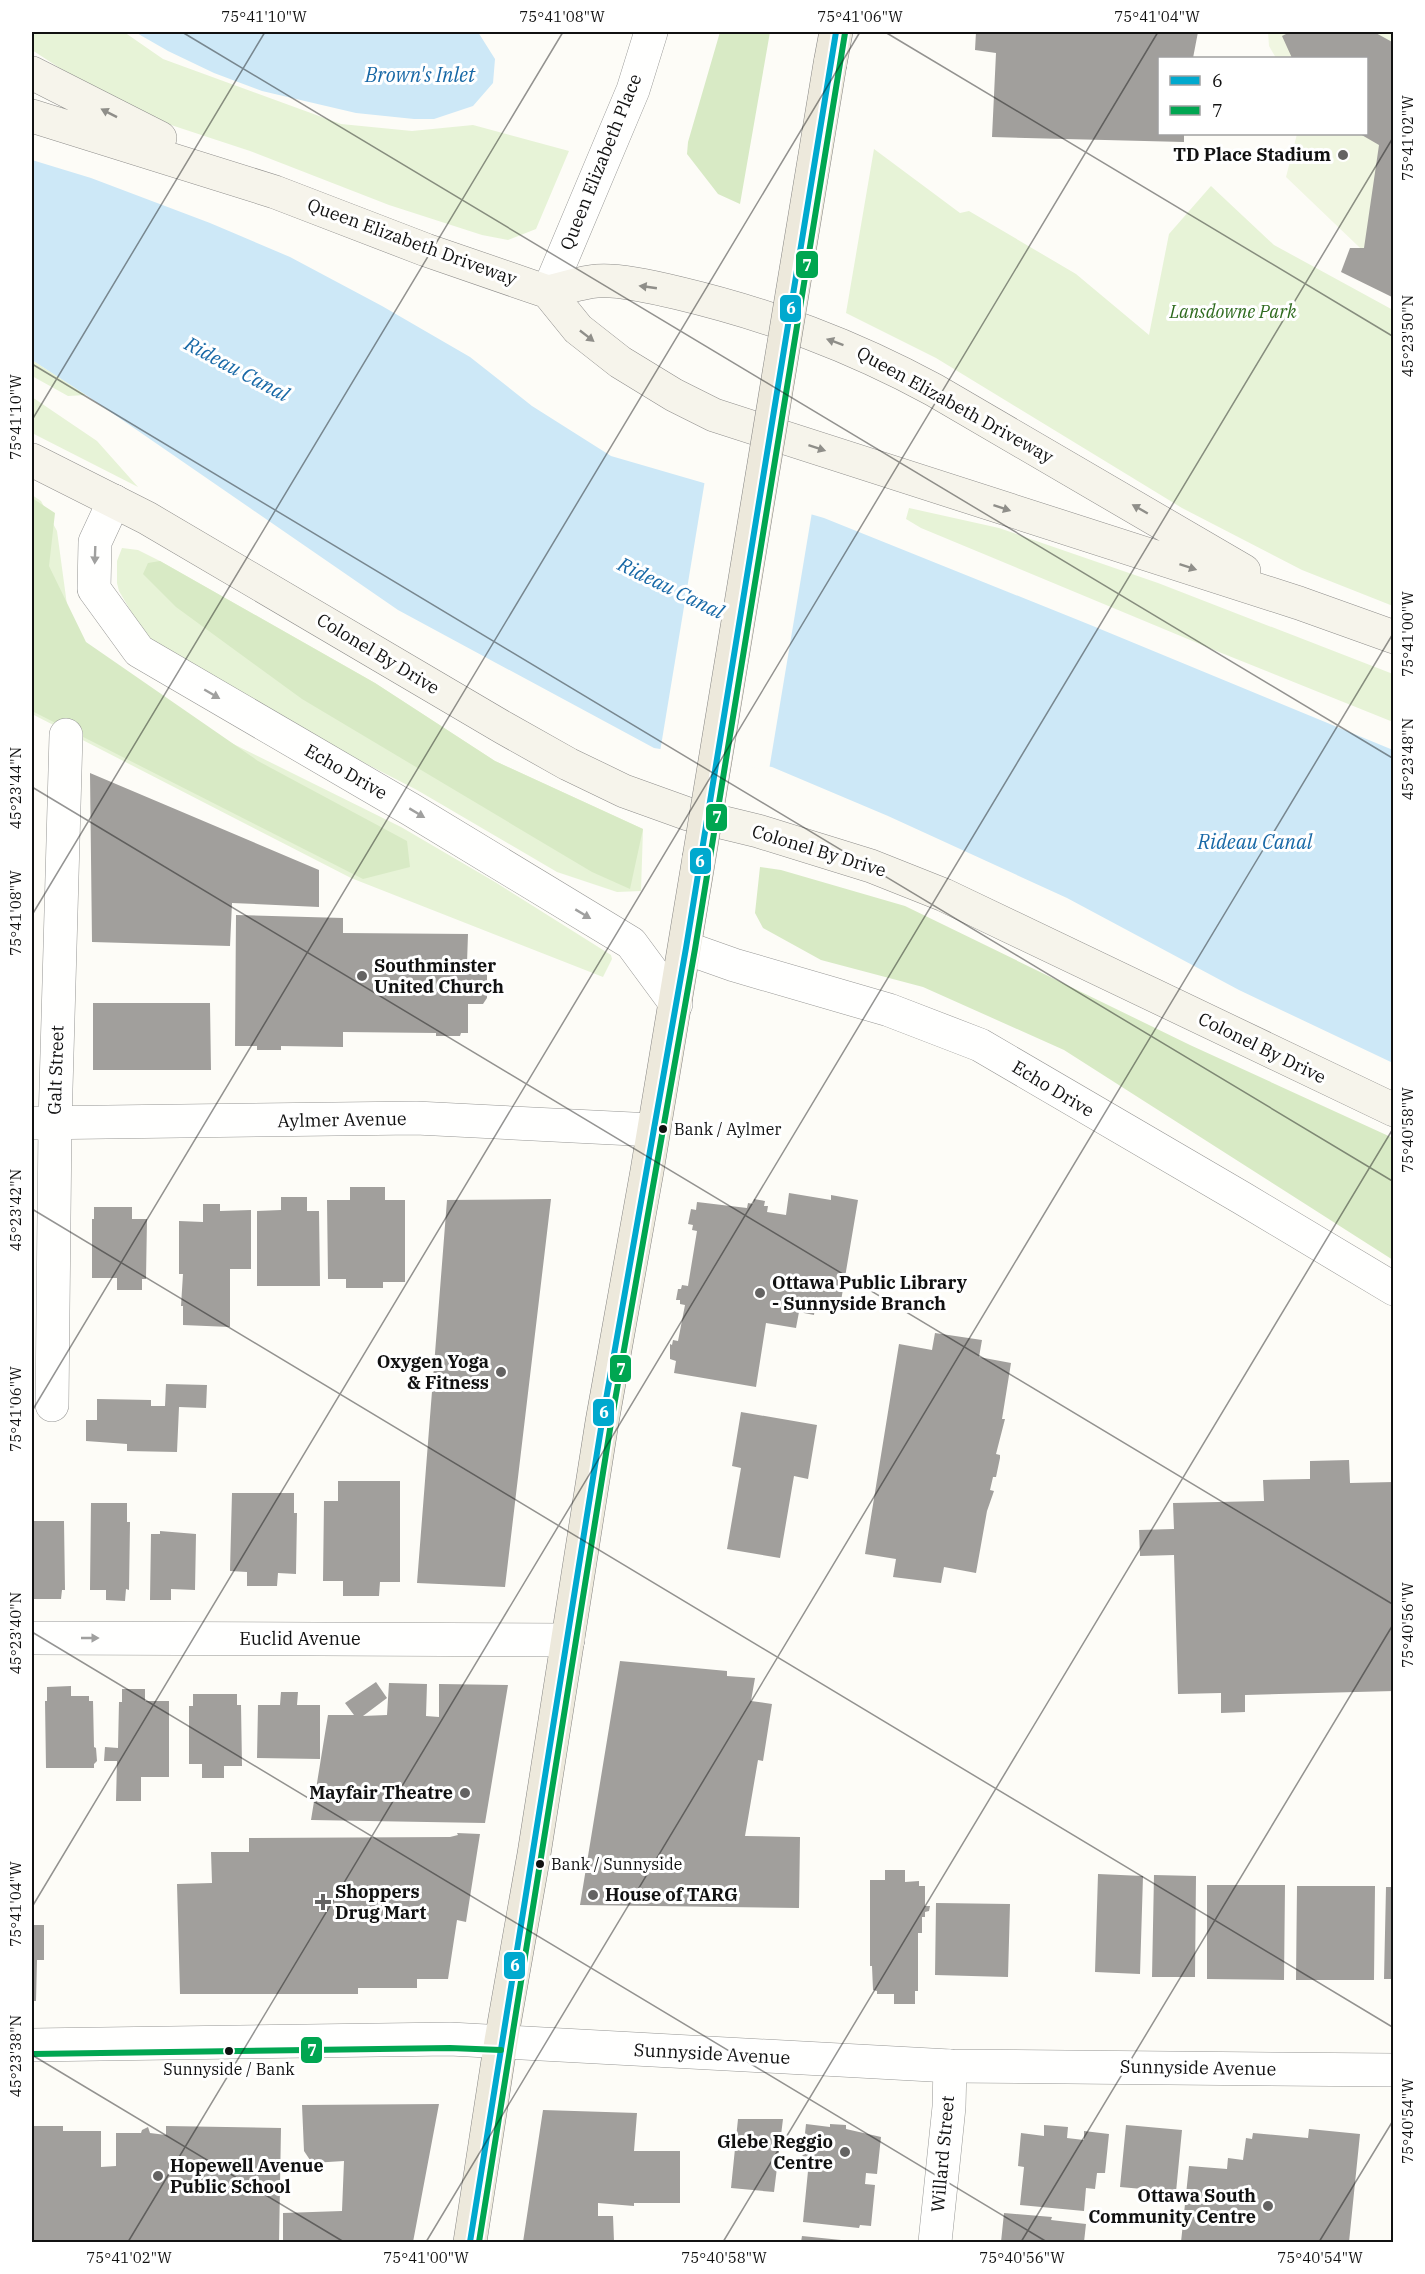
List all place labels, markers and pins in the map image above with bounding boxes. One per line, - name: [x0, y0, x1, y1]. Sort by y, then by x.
- place label: TD Place Stadium: [1173, 143, 1332, 166]
- marker: TD Place Stadium: [1336, 148, 1350, 162]
- place label: Southminster United Church: [374, 954, 504, 998]
- marker: Southminster United Church: [355, 969, 369, 983]
- place label: Bank / Aylmer: [674, 1119, 781, 1139]
- marker: Bank / Aylmer: [657, 1123, 669, 1135]
- place label: Ottawa Public Library - Sunnyside Branch: [772, 1271, 968, 1315]
- marker: Ottawa Public Library - Sunnyside Branch: [753, 1286, 767, 1300]
- place label: Oxygen Yoga & Fitness: [377, 1350, 489, 1394]
- marker: Oxygen Yoga & Fitness: [494, 1365, 508, 1379]
- place label: Mayfair Theatre: [309, 1781, 453, 1804]
- marker: Mayfair Theatre: [458, 1786, 472, 1800]
- place label: Bank / Sunnyside: [551, 1854, 682, 1874]
- marker: Bank / Sunnyside: [534, 1858, 546, 1870]
- place label: Shoppers Drug Mart: [335, 1880, 426, 1924]
- place label: House of TARG: [605, 1883, 738, 1906]
- marker: House of TARG: [586, 1888, 600, 1902]
- marker: Shoppers Drug Mart: [316, 1895, 330, 1909]
- marker: Sunnyside / Bank: [223, 2045, 235, 2057]
- place label: Sunnyside / Bank: [163, 2059, 295, 2079]
- place label: Glebe Reggio Centre: [717, 2130, 833, 2174]
- marker: Glebe Reggio Centre: [838, 2145, 852, 2159]
- place label: Hopewell Avenue Public School: [170, 2154, 324, 2198]
- marker: Hopewell Avenue Public School: [151, 2169, 165, 2183]
- place label: Ottawa South Community Centre: [1088, 2184, 1256, 2228]
- marker: Ottawa South Community Centre: [1261, 2199, 1275, 2213]

